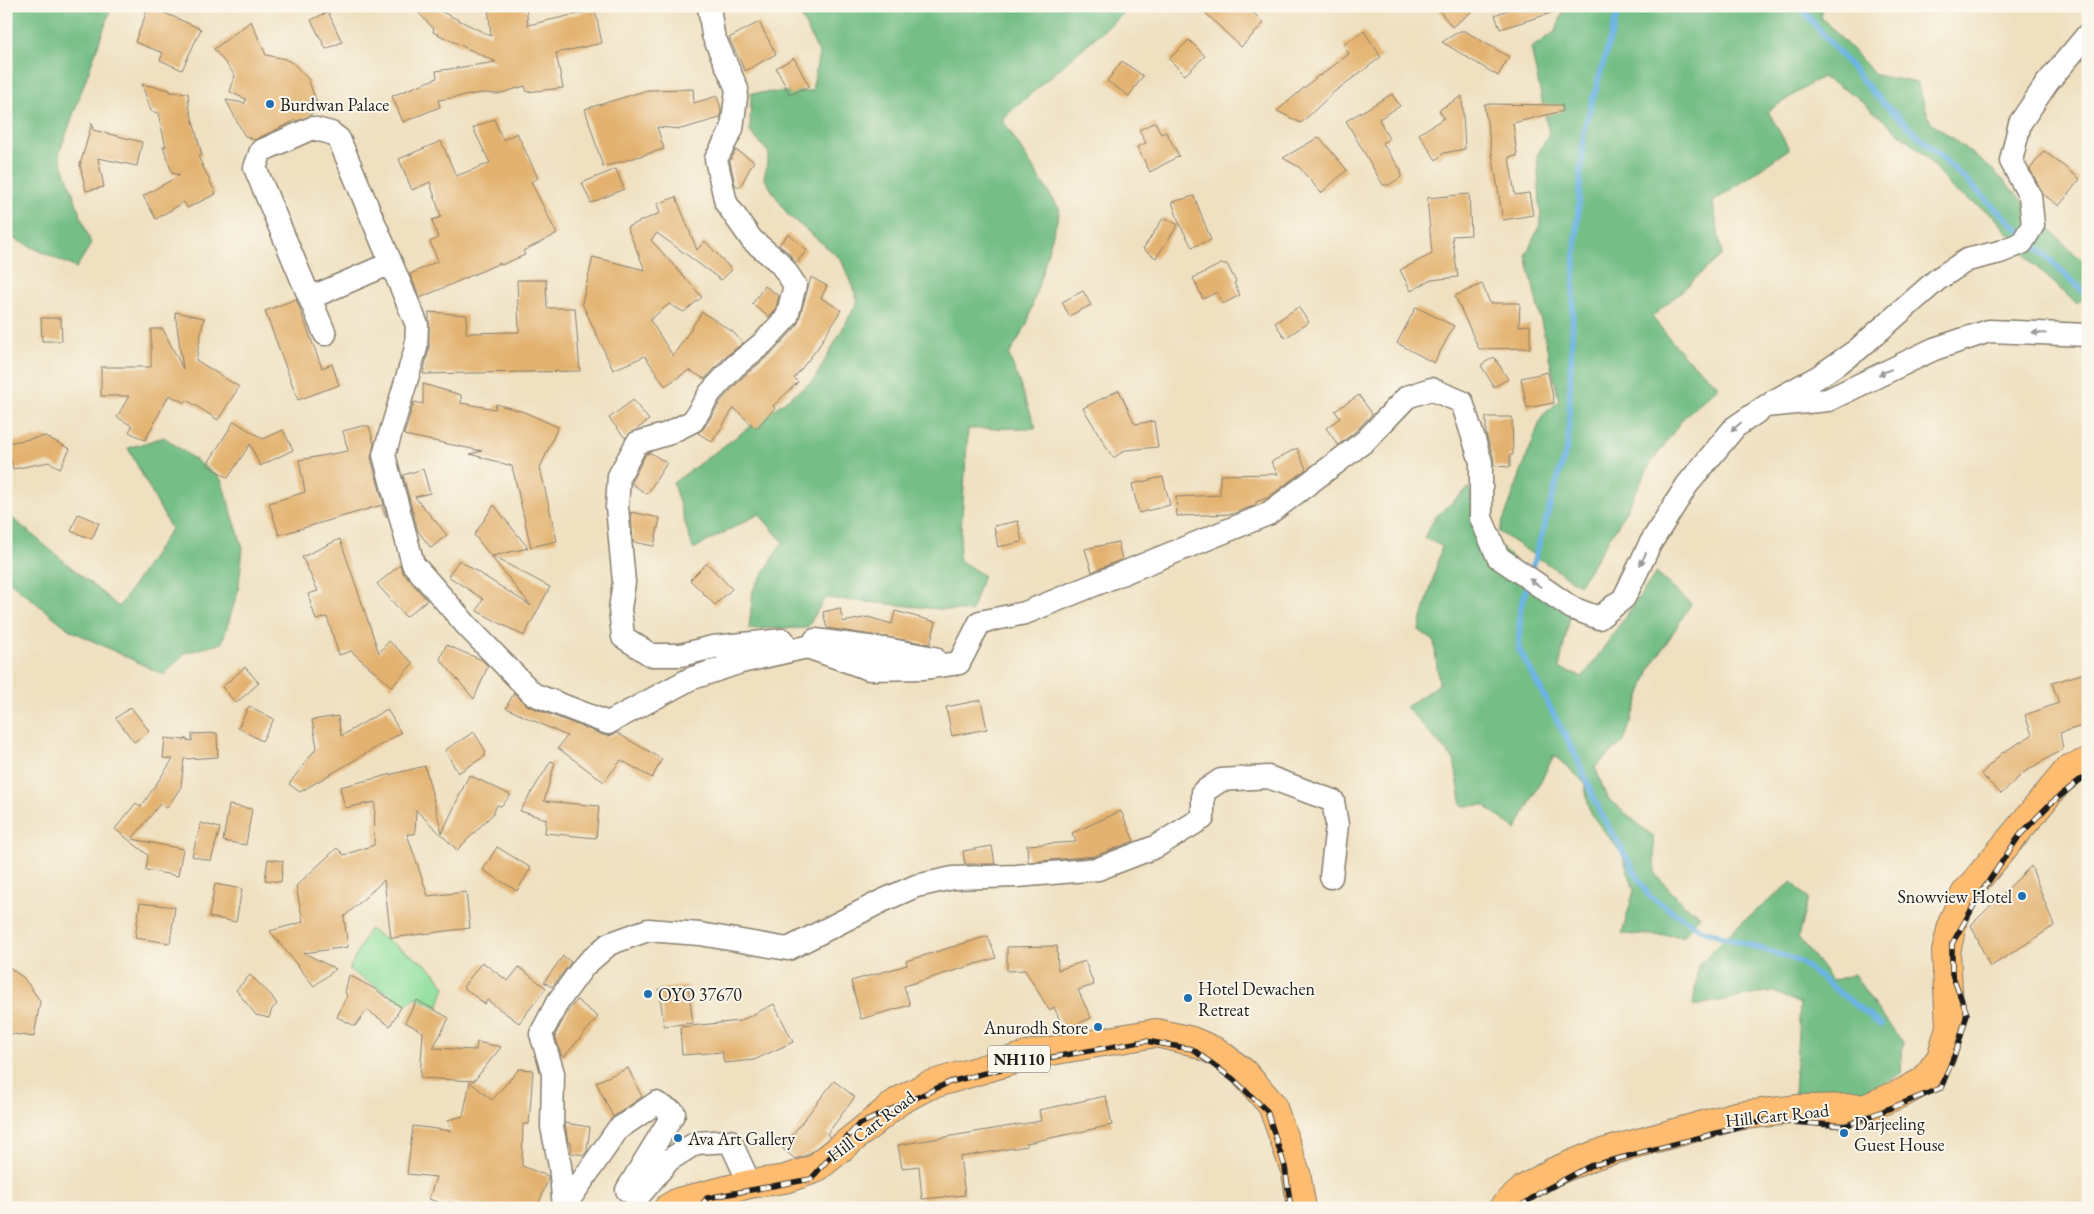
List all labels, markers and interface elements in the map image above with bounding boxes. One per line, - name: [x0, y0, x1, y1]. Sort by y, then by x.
- place label: Burdwan Palace: [280, 93, 389, 116]
- marker: Burdwan Palace: [264, 98, 276, 110]
- one-way arrow: [2031, 329, 2047, 337]
- one-way arrow: [1878, 369, 1892, 377]
- one-way arrow: [1730, 422, 1743, 433]
- one-way arrow: [1638, 552, 1646, 566]
- one-way arrow: [1528, 578, 1542, 588]
- place label: Snowview Hotel: [1897, 885, 2012, 908]
- marker: Snowview Hotel: [2016, 890, 2028, 902]
- place label: Hotel Dewachen Retreat: [1198, 977, 1316, 1021]
- place label: OYO 37670: [658, 983, 742, 1006]
- marker: OYO 37670: [642, 988, 654, 1000]
- marker: Hotel Dewachen Retreat: [1182, 992, 1194, 1004]
- place label: Anurodh Store: [983, 1016, 1088, 1039]
- marker: Anurodh Store: [1092, 1021, 1104, 1033]
- road number: NH110: [988, 1046, 1050, 1072]
- street label: Hill Cart Road: [822, 1085, 920, 1167]
- street label: Hill Cart Road: [1724, 1098, 1831, 1132]
- place label: Darjeeling Guest House: [1854, 1112, 1945, 1156]
- place label: Ava Art Gallery: [687, 1127, 795, 1150]
- marker: Darjeeling Guest House: [1838, 1127, 1850, 1139]
- marker: Ava Art Gallery: [672, 1132, 684, 1144]

